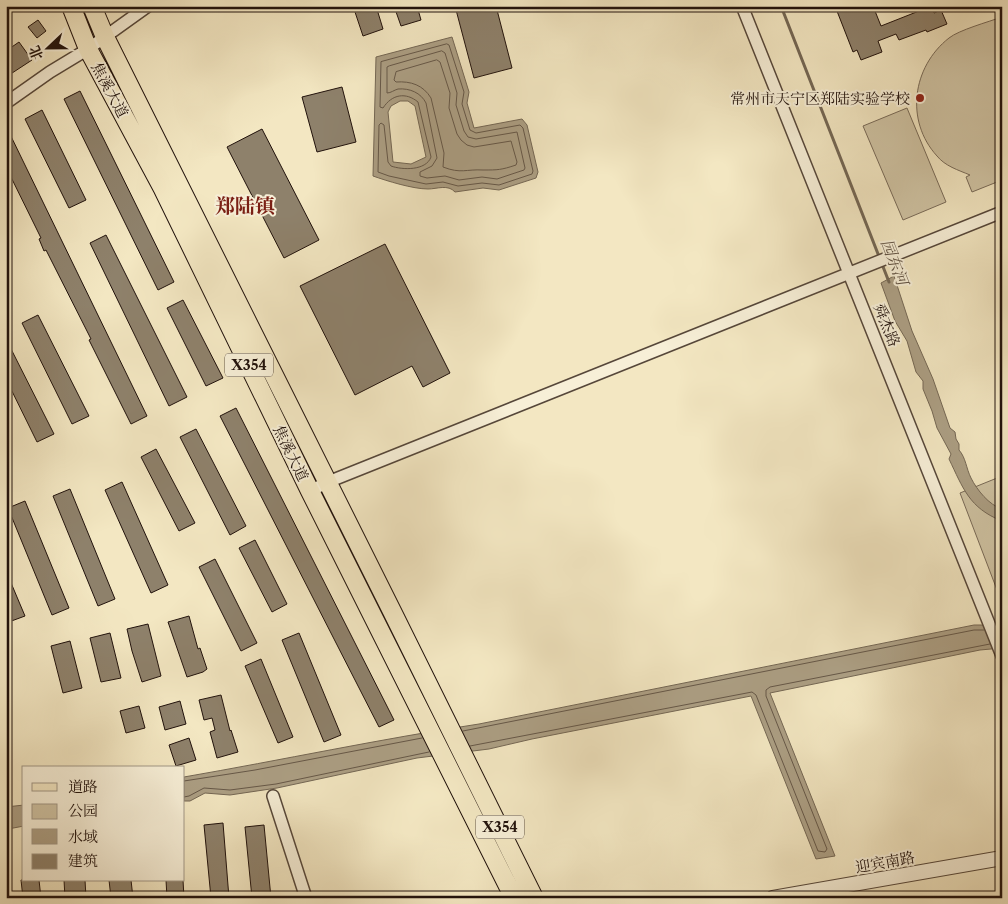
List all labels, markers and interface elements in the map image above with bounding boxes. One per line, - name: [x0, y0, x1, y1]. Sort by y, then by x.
- north arrow: [22, 22, 72, 72]
- text: 北: [25, 43, 47, 63]
- street label: 焦溪大道: [88, 59, 132, 121]
- place label: 常州市天宁区郑陆实验学校: [730, 89, 910, 108]
- marker: 常州市天宁区郑陆实验学校: [914, 92, 926, 104]
- district label: 郑陆镇: [215, 194, 275, 218]
- water label: 园东河: [877, 236, 914, 291]
- street label: 舜杰路: [870, 301, 904, 349]
- road number: X354: [225, 354, 273, 376]
- street label: 焦溪大道: [269, 422, 313, 484]
- legend: [22, 766, 185, 882]
- text: 道路: [68, 777, 98, 796]
- text: 公园: [68, 801, 98, 820]
- road number: X354: [476, 816, 524, 839]
- text: 水域: [68, 827, 98, 846]
- street label: 迎宾南路: [854, 847, 916, 877]
- text: 建筑: [68, 851, 98, 870]

